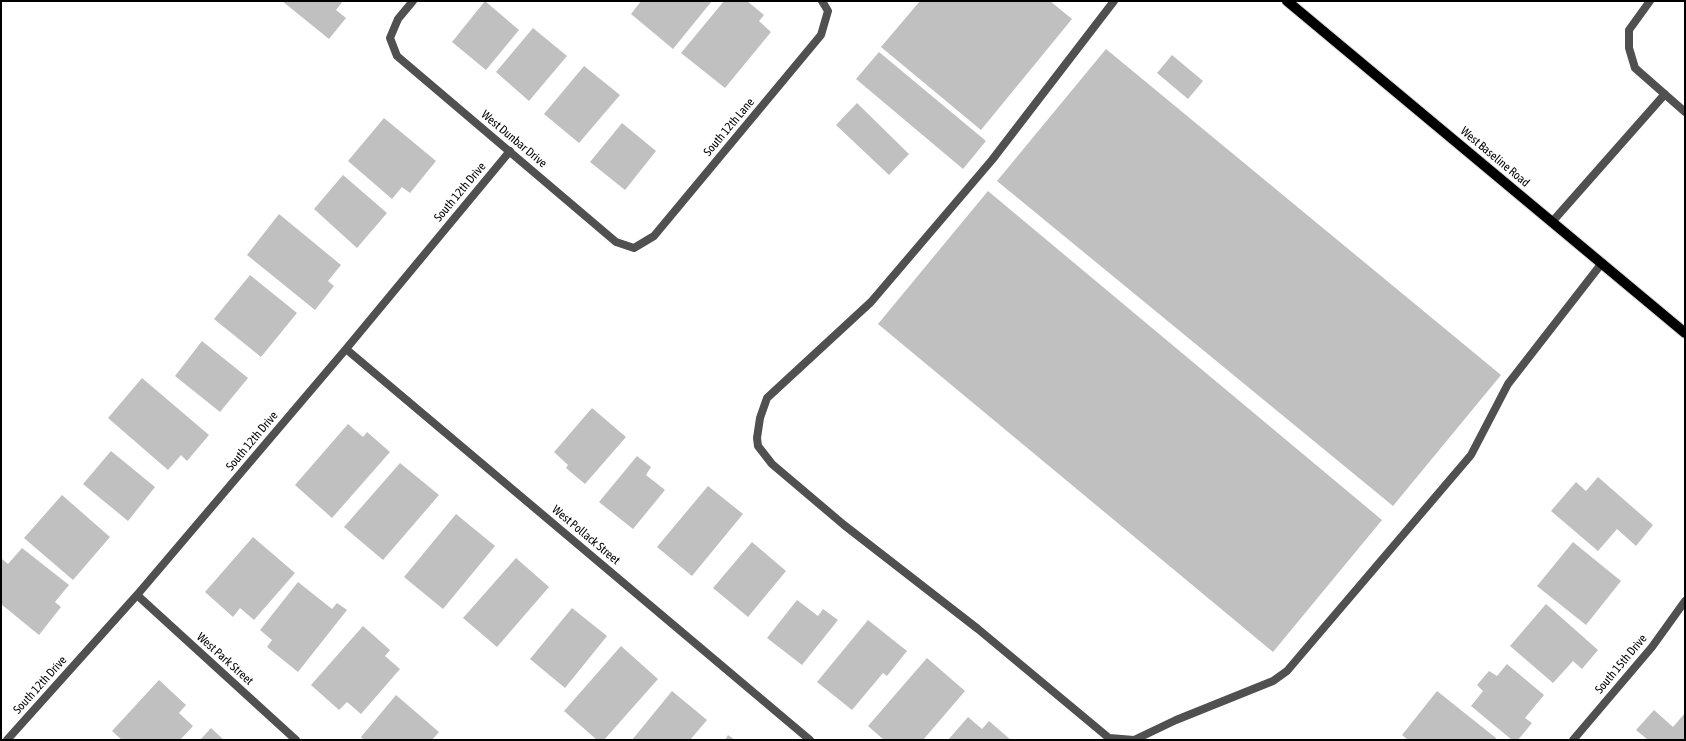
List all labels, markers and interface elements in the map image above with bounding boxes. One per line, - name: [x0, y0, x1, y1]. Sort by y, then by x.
- street label: South 12th Lane: [701, 95, 757, 159]
- street label: West Dunbar Drive: [478, 107, 550, 171]
- street label: West Baseline Road: [1457, 124, 1533, 190]
- street label: South 12th Drive: [431, 159, 489, 225]
- street label: South 12th Drive: [223, 408, 281, 474]
- street label: West Pollack Street: [549, 502, 623, 568]
- street label: West Park Street: [194, 630, 256, 688]
- street label: South 15th Drive: [1592, 631, 1650, 697]
- street label: South 12th Drive: [10, 653, 70, 717]

